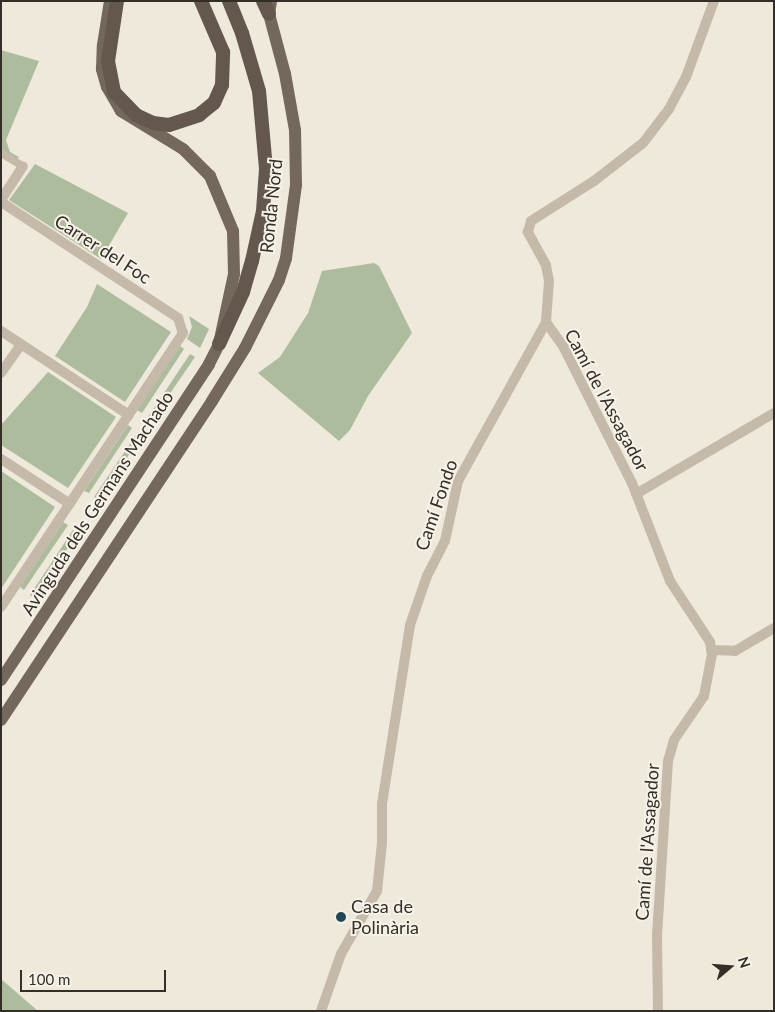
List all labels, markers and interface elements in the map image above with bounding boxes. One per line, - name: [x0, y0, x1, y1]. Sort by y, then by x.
- street label: Ronda Nord: [255, 158, 287, 254]
- street label: Carrer del Foc: [51, 210, 155, 288]
- street label: Camí de l'Assagador: [560, 325, 654, 475]
- street label: Avinguda dels Germans Machado: [16, 387, 178, 619]
- street label: Camí Fondo: [410, 457, 462, 553]
- street label: Camí de l'Assagador: [631, 763, 663, 921]
- place label: Casa de Polinària: [351, 896, 419, 939]
- marker: Casa de Polinària: [335, 911, 347, 923]
- north arrow: [705, 942, 755, 992]
- text: N: [735, 954, 754, 970]
- scale bar: [22, 960, 169, 992]
- text: 100 m: [28, 970, 70, 988]

